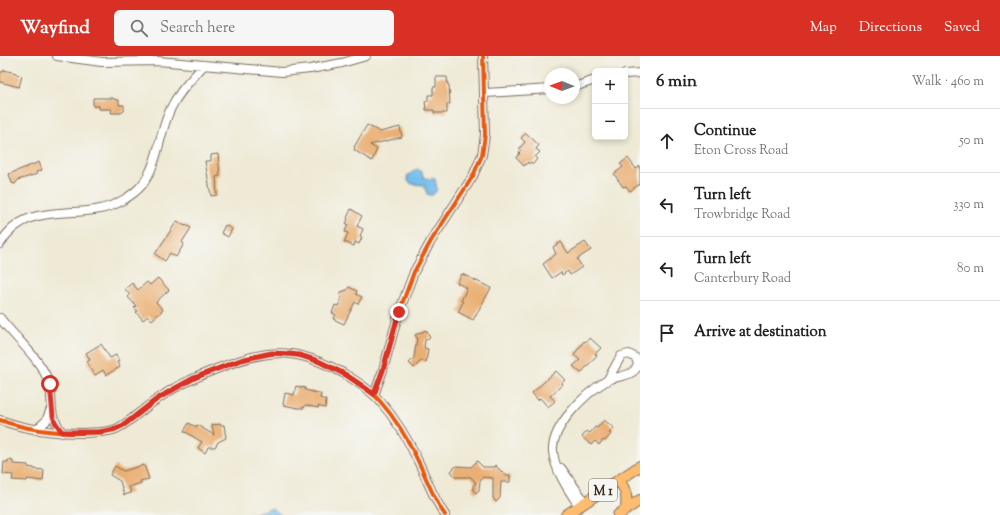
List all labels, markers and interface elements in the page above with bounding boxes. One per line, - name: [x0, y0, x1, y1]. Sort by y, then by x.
- search box: [114, 10, 394, 46]
- text: Wayfind: [20, 15, 90, 42]
- icon: search: [128, 17, 150, 39]
- text: Search here: [160, 18, 235, 39]
- text: Map: [810, 18, 837, 38]
- text: Directions: [859, 18, 922, 38]
- text: Saved: [944, 18, 980, 38]
- north arrow: [544, 68, 580, 104]
- map controls: [592, 68, 628, 140]
- button: +: [592, 68, 628, 104]
- text: 6 min: [656, 70, 697, 94]
- text: Walk · 460 m: [911, 73, 984, 91]
- button: −: [592, 104, 628, 140]
- text: Continue: [694, 121, 756, 142]
- icon: ahead: [656, 130, 678, 152]
- text: 50 m: [959, 132, 984, 150]
- text: Eton Cross Road: [694, 142, 788, 160]
- text: Turn left: [694, 185, 751, 206]
- icon: left: [656, 194, 678, 216]
- text: 330 m: [953, 196, 984, 214]
- text: Trowbridge Road: [694, 206, 790, 224]
- text: Turn left: [694, 249, 751, 270]
- icon: left: [656, 258, 678, 280]
- text: 80 m: [957, 260, 984, 278]
- text: Canterbury Road: [694, 270, 791, 288]
- route end: [390, 303, 408, 321]
- icon: arrive: [656, 322, 678, 344]
- text: Arrive at destination: [694, 322, 827, 343]
- route start: [41, 375, 59, 393]
- road number: M 1: [589, 479, 617, 501]

